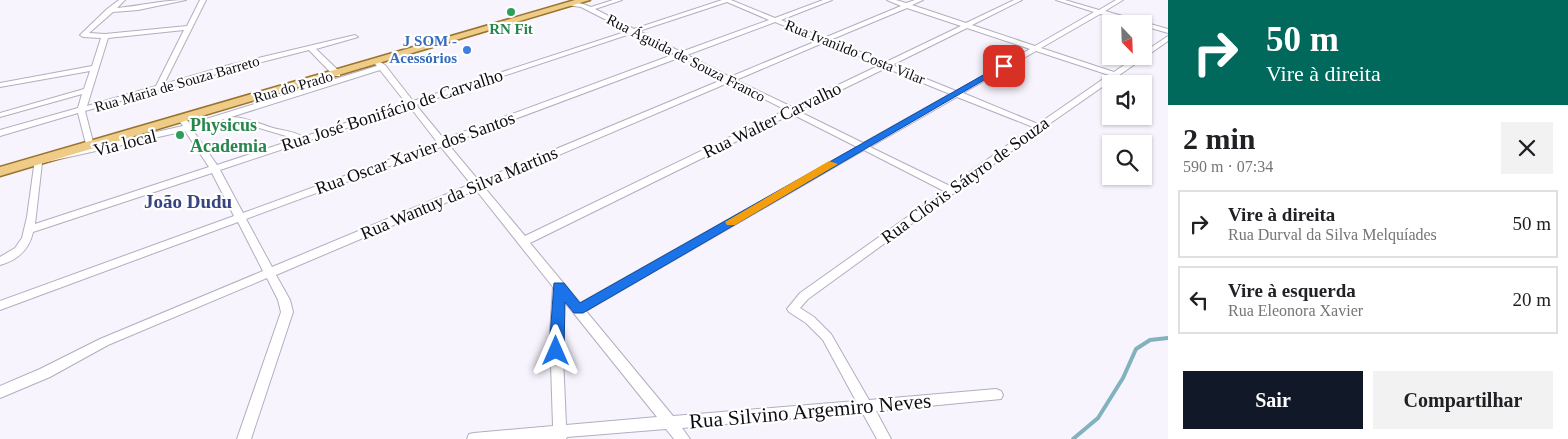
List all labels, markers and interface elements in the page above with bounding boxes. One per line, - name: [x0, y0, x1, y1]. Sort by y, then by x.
- marker: RN Fit: [505, 6, 517, 18]
- street label: Rua Águida de Souza Franco: [604, 11, 768, 105]
- north arrow: [1102, 15, 1152, 65]
- map controls: [1102, 15, 1152, 185]
- street label: Rua Ivanildo Costa Vilar: [783, 17, 927, 87]
- icon: right: [1183, 20, 1248, 85]
- text: 50 m: [1266, 20, 1339, 59]
- place label: RN Fit: [489, 21, 533, 37]
- place label: J SOM - Acessórios: [390, 33, 457, 66]
- marker: J SOM - Acessórios: [461, 44, 473, 56]
- pin: [983, 45, 1025, 87]
- icon: arrive: [990, 52, 1018, 80]
- street label: Rua Maria de Souza Barreto: [93, 53, 261, 115]
- text: Vire à direita: [1266, 61, 1381, 86]
- street label: Rua José Bonifácio de Carvalho: [279, 65, 505, 155]
- street label: Rua do Prado: [252, 68, 334, 106]
- button: sound: [1102, 75, 1152, 125]
- street label: Rua Walter Carvalho: [700, 78, 844, 162]
- street label: Rua Oscar Xavier dos Santos: [312, 108, 518, 198]
- street label: Rua Clóvis Sátyro de Souza: [877, 113, 1053, 247]
- place label: Physicus Academia: [190, 115, 267, 156]
- text: 2 min: [1183, 122, 1256, 155]
- button: close: [1501, 122, 1553, 174]
- street label: Via local: [91, 126, 159, 160]
- marker: Physicus Academia: [174, 129, 186, 141]
- button: search: [1102, 135, 1152, 185]
- street label: Rua Wantuy da Silva Martins: [357, 142, 561, 244]
- text: 590 m · 07:34: [1183, 158, 1273, 175]
- district label: João Dudu: [144, 191, 233, 212]
- text: Vire à direita: [1228, 204, 1335, 225]
- icon: right: [1185, 210, 1213, 238]
- text: 50 m: [1512, 213, 1551, 234]
- text: Rua Durval da Silva Melquíades: [1228, 226, 1437, 243]
- text: Vire à esquerda: [1228, 280, 1356, 301]
- icon: left: [1185, 286, 1213, 314]
- text: 20 m: [1512, 289, 1551, 310]
- text: Rua Eleonora Xavier: [1228, 302, 1363, 319]
- position arrow: [529, 324, 581, 376]
- button: Sair: [1183, 371, 1363, 429]
- button: Compartilhar: [1373, 371, 1553, 429]
- street label: Rua Silvino Argemiro Neves: [688, 388, 932, 434]

